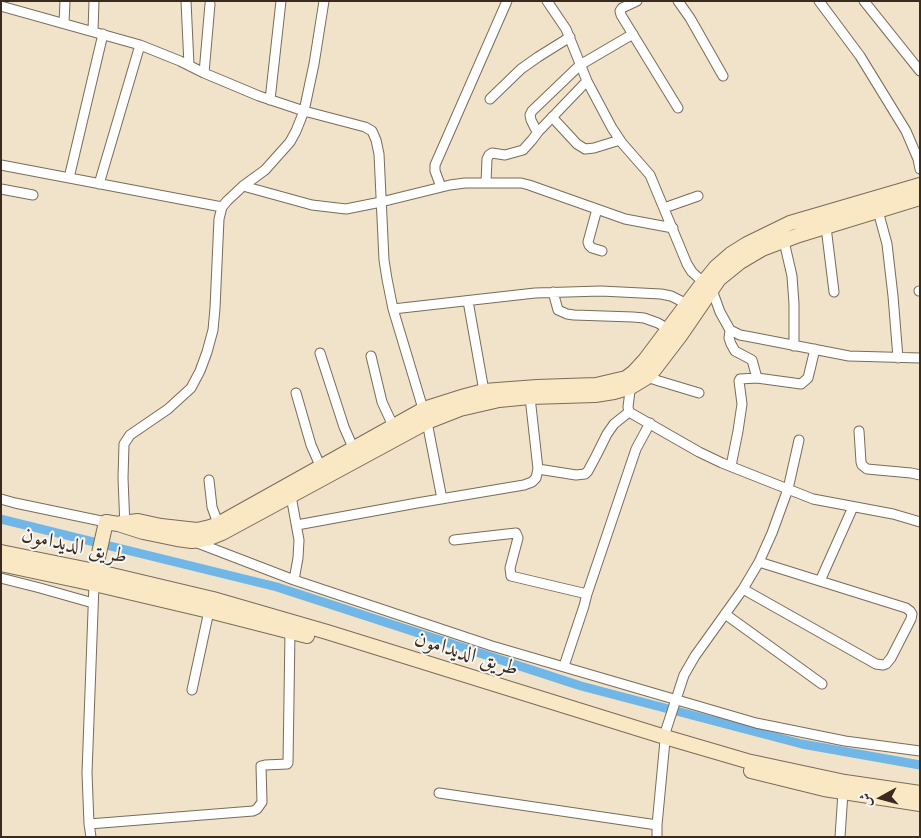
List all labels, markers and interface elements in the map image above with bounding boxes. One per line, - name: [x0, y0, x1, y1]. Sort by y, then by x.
- street label: طريق الديدامون: [19, 524, 129, 570]
- street label: طريق الديدامون: [411, 627, 521, 683]
- north arrow: [856, 773, 906, 823]
- text: ش: [855, 792, 876, 808]

